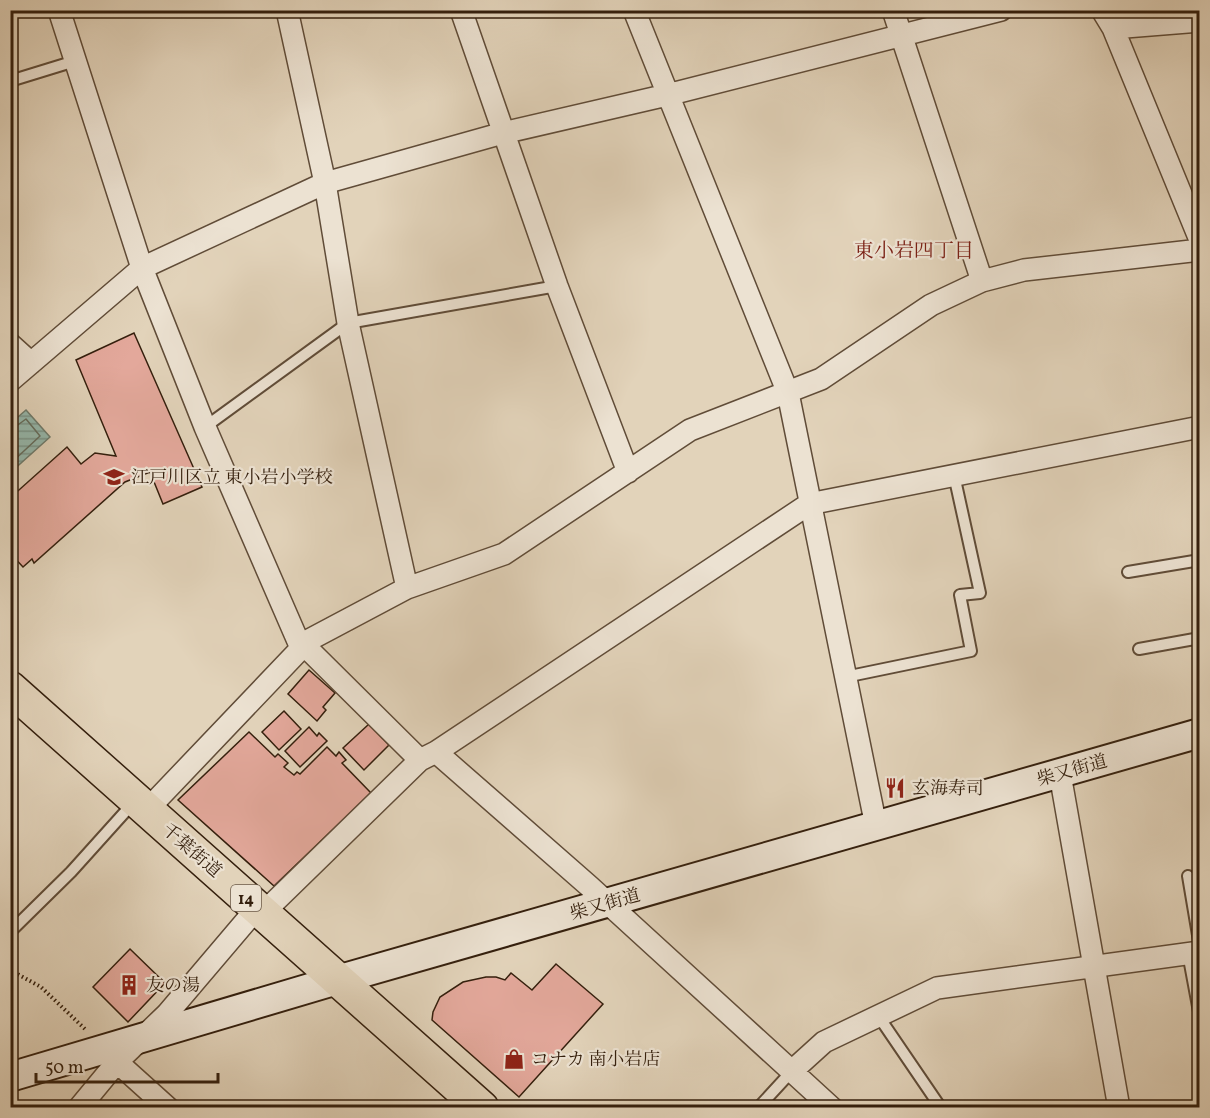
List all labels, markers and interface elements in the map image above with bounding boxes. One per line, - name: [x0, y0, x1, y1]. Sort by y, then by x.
- district label: 東小岩四丁目: [854, 238, 974, 266]
- school or university icon: 江戸川区立 東小岩小学校: [102, 465, 126, 489]
- place label: 江戸川区立 東小岩小学校: [131, 466, 333, 491]
- street label: 柴又街道: [1034, 750, 1110, 793]
- restaurant icon: 玄海寿司: [883, 776, 907, 800]
- place label: 玄海寿司: [912, 777, 984, 802]
- street label: 千葉街道: [156, 818, 226, 884]
- street label: 柴又街道: [567, 884, 643, 927]
- road number: 14: [231, 885, 261, 911]
- building icon: 友の湯: [117, 973, 141, 997]
- place label: 友の湯: [146, 974, 200, 999]
- scale bar: [36, 1046, 218, 1084]
- shop icon: コナカ 南小岩店: [502, 1047, 526, 1071]
- place label: コナカ 南小岩店: [531, 1048, 660, 1073]
- text: 50 m: [45, 1056, 84, 1081]

